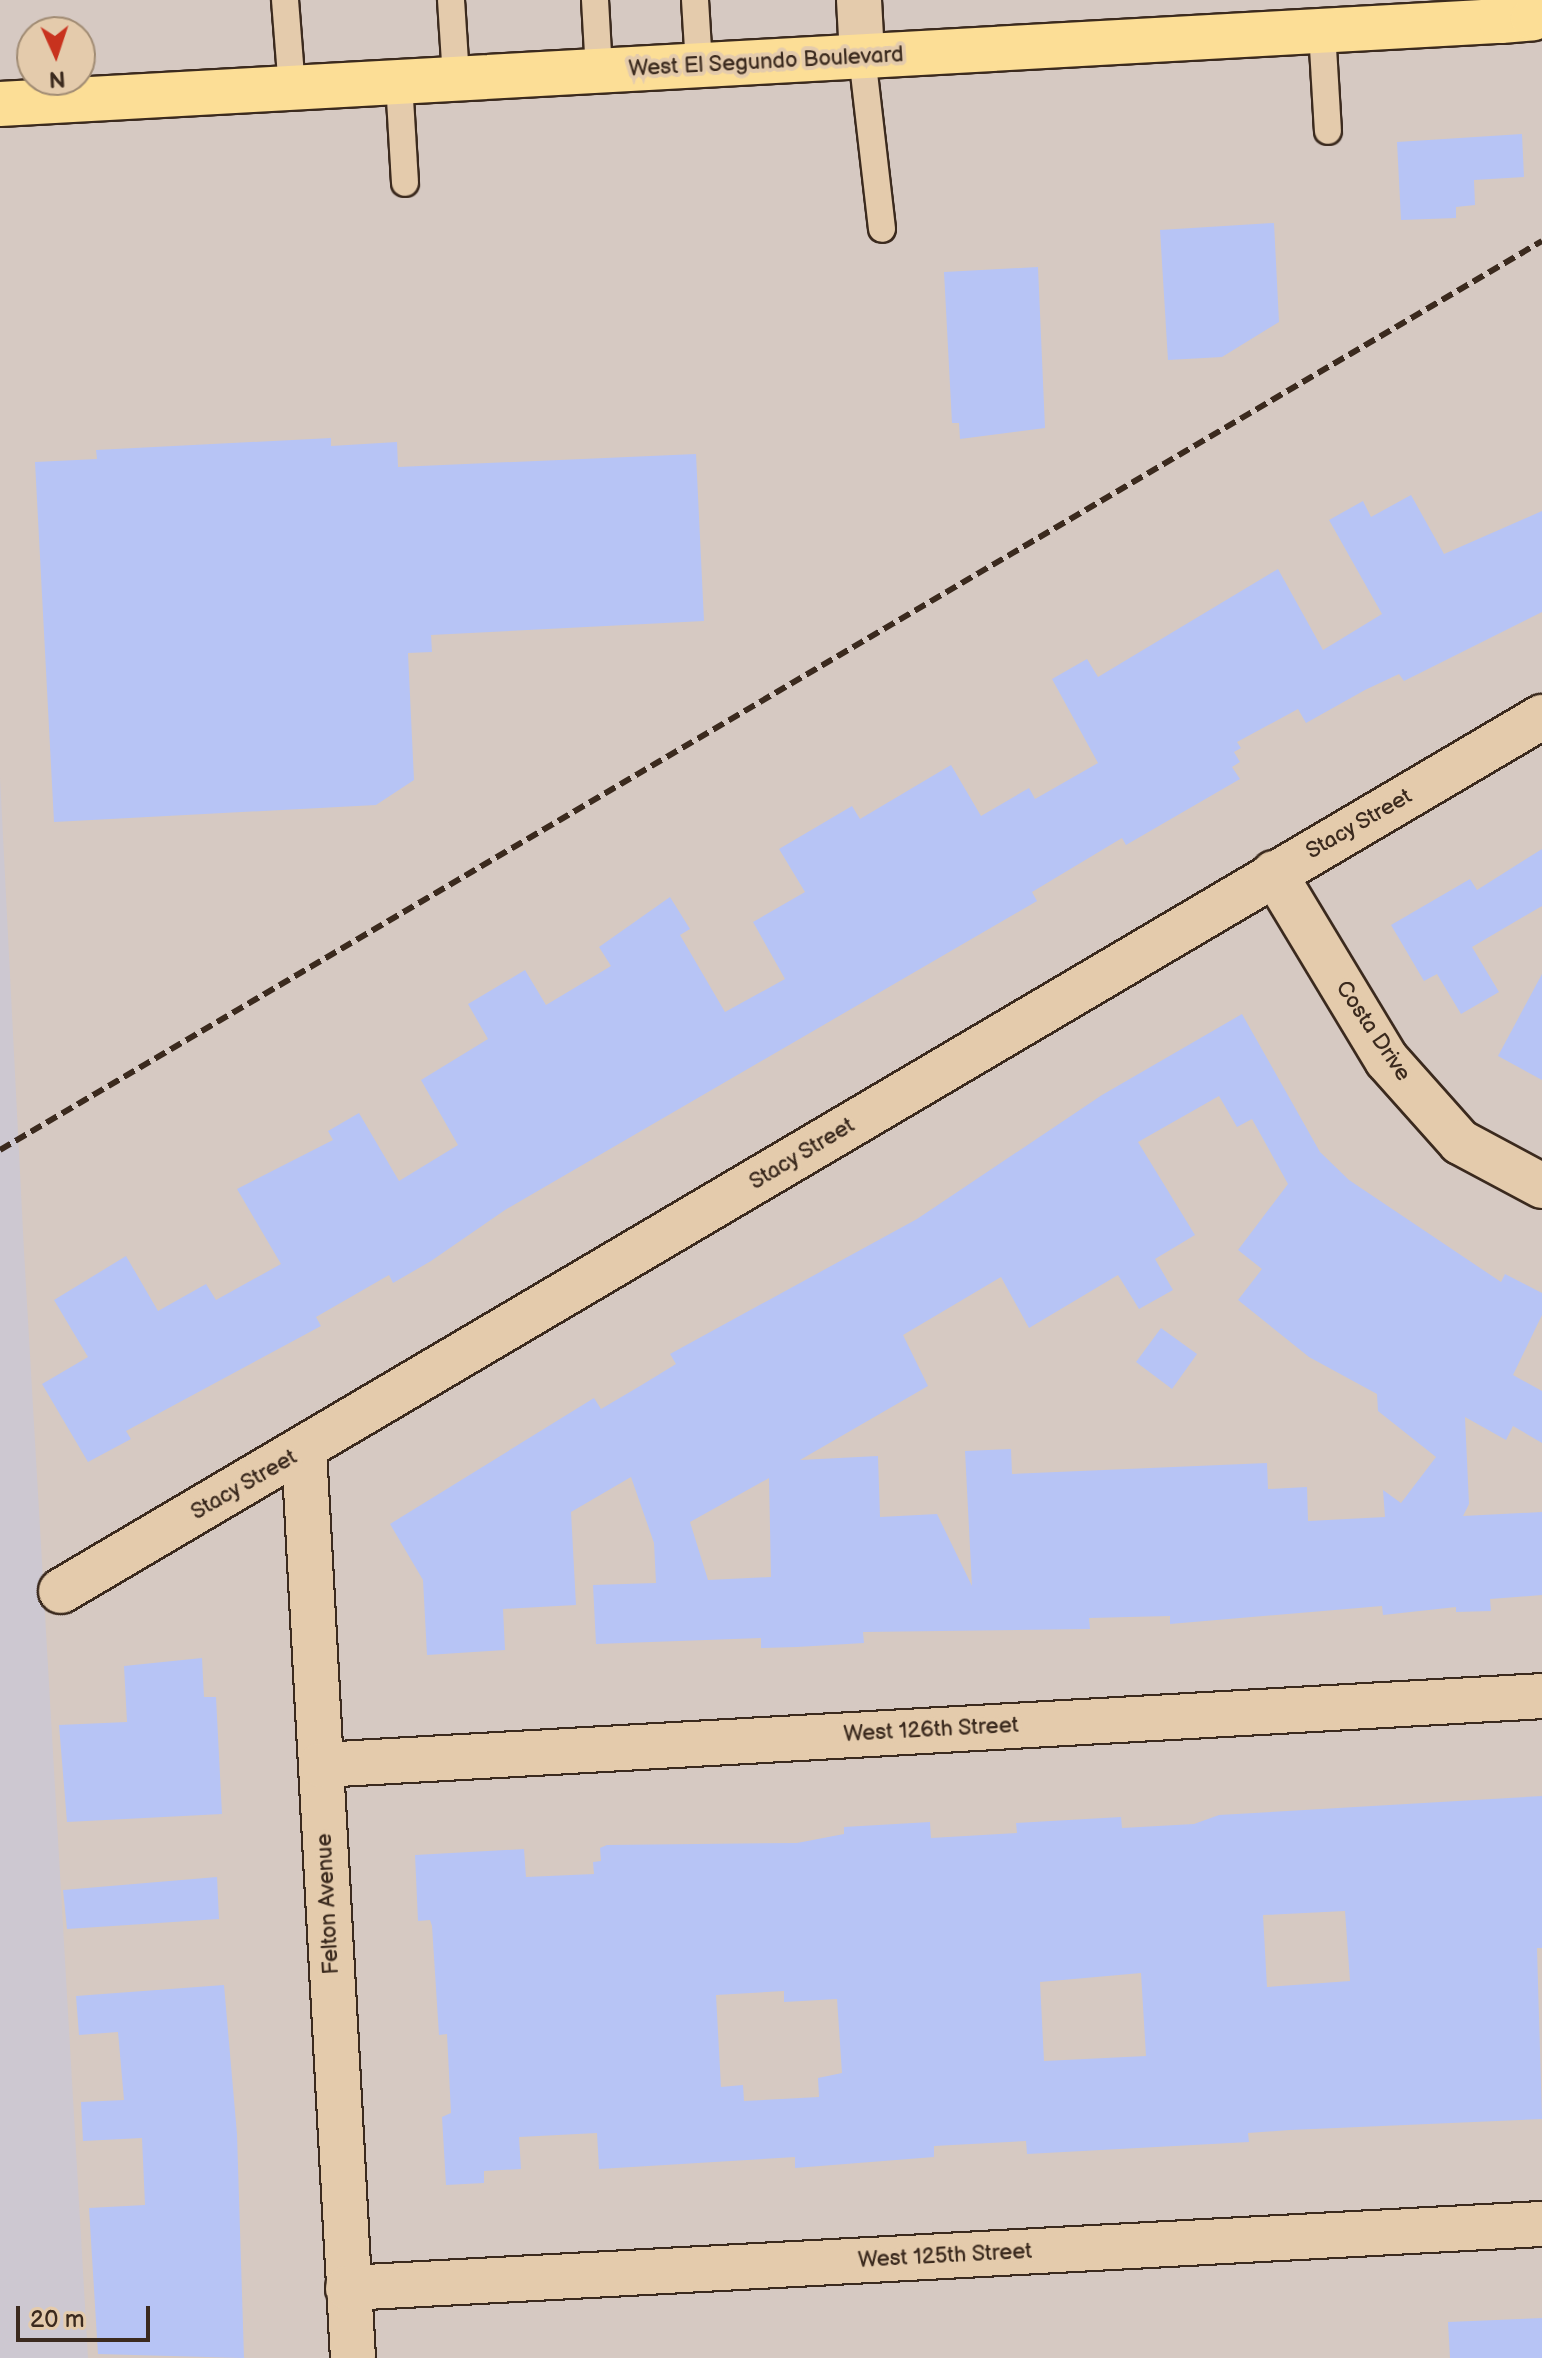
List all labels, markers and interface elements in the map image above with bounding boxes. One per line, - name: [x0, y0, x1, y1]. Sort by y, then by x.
- north arrow: [16, 16, 96, 96]
- street label: West El Segundo Boulevard: [628, 42, 904, 82]
- text: N: [48, 65, 66, 92]
- street label: Stacy Street: [1301, 783, 1417, 865]
- street label: Costa Drive: [1330, 976, 1416, 1086]
- street label: Stacy Street: [744, 1112, 860, 1196]
- street label: Stacy Street: [186, 1444, 302, 1526]
- street label: West 126th Street: [843, 1712, 1019, 1748]
- street label: Felton Avenue: [311, 1833, 345, 1975]
- street label: West 125th Street: [857, 2238, 1033, 2274]
- scale bar: [20, 2290, 154, 2340]
- text: 20 m: [30, 2305, 85, 2334]

